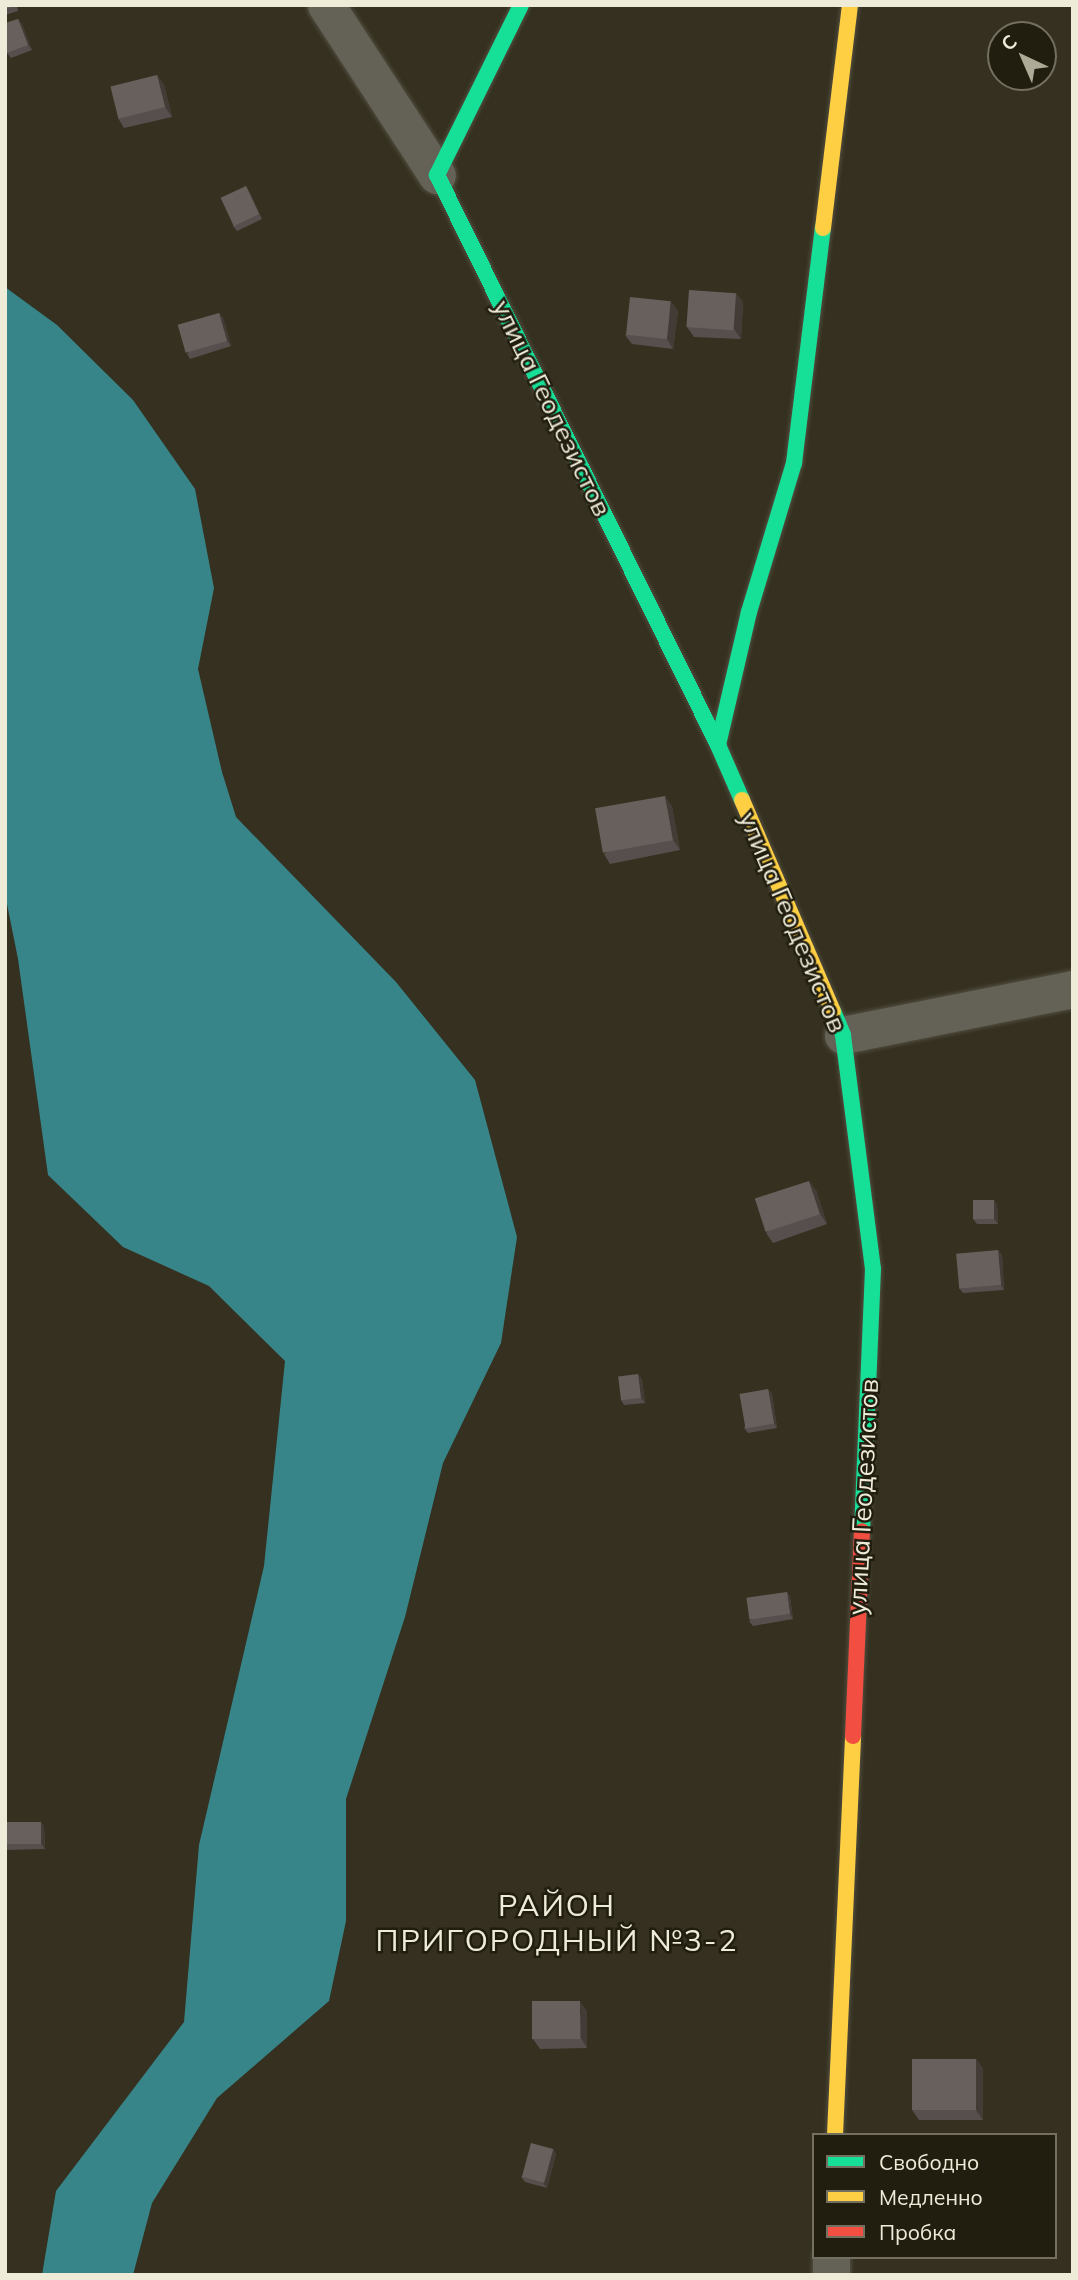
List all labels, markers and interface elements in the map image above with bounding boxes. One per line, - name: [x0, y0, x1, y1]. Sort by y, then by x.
- north arrow: [987, 21, 1057, 91]
- text: С: [996, 29, 1022, 55]
- street label: улица Геодезистов: [486, 295, 618, 521]
- street label: улица Геодезистов: [732, 807, 854, 1037]
- street label: улица Геодезистов: [841, 1378, 885, 1616]
- district label: РАЙОН ПРИГОРОДНЫЙ №3-2: [377, 1887, 737, 1958]
- legend: [812, 2133, 1057, 2259]
- text: Свободно: [879, 2149, 979, 2175]
- text: Медленно: [879, 2184, 983, 2210]
- text: Пробка: [879, 2219, 956, 2245]

